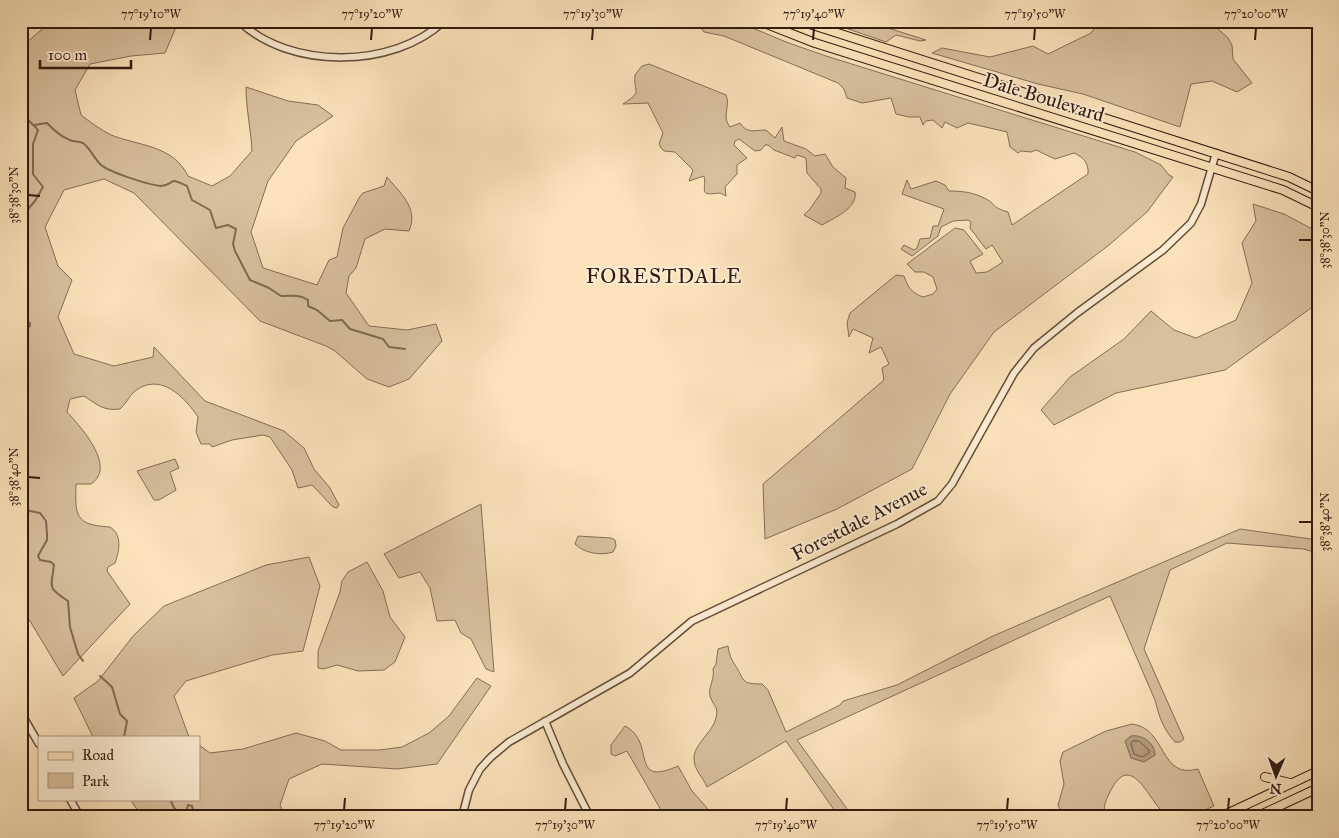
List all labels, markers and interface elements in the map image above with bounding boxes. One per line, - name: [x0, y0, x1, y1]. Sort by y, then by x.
- text: 77°19'10"W: [121, 7, 182, 21]
- text: 77°19'20"W: [341, 7, 403, 21]
- text: 77°19'30"W: [563, 7, 624, 21]
- text: 77°19'40"W: [783, 7, 846, 21]
- text: 77°19'50"W: [1005, 7, 1066, 21]
- text: 77°20'00"W: [1224, 7, 1289, 21]
- scale bar: [40, 38, 131, 70]
- text: 100 m: [48, 46, 88, 64]
- street label: Dale Boulevard: [981, 67, 1107, 127]
- text: 38°38'30"N: [7, 166, 21, 224]
- text: 38°38'30"N: [1318, 211, 1332, 269]
- district label: FORESTDALE: [586, 263, 742, 289]
- text: 38°38'40"N: [7, 447, 21, 507]
- street label: Forestdale Avenue: [787, 476, 931, 566]
- text: 38°38'40"N: [1318, 492, 1332, 552]
- legend: [38, 736, 200, 800]
- text: Road: [82, 746, 114, 764]
- north arrow: [1252, 750, 1302, 800]
- text: Park: [82, 772, 109, 790]
- text: N: [1269, 780, 1282, 797]
- text: 77°19'20"W: [313, 818, 375, 832]
- text: 77°19'30"W: [535, 818, 596, 832]
- text: 77°19'40"W: [755, 818, 818, 832]
- text: 77°19'50"W: [977, 818, 1038, 832]
- text: 77°20'00"W: [1196, 818, 1261, 832]

